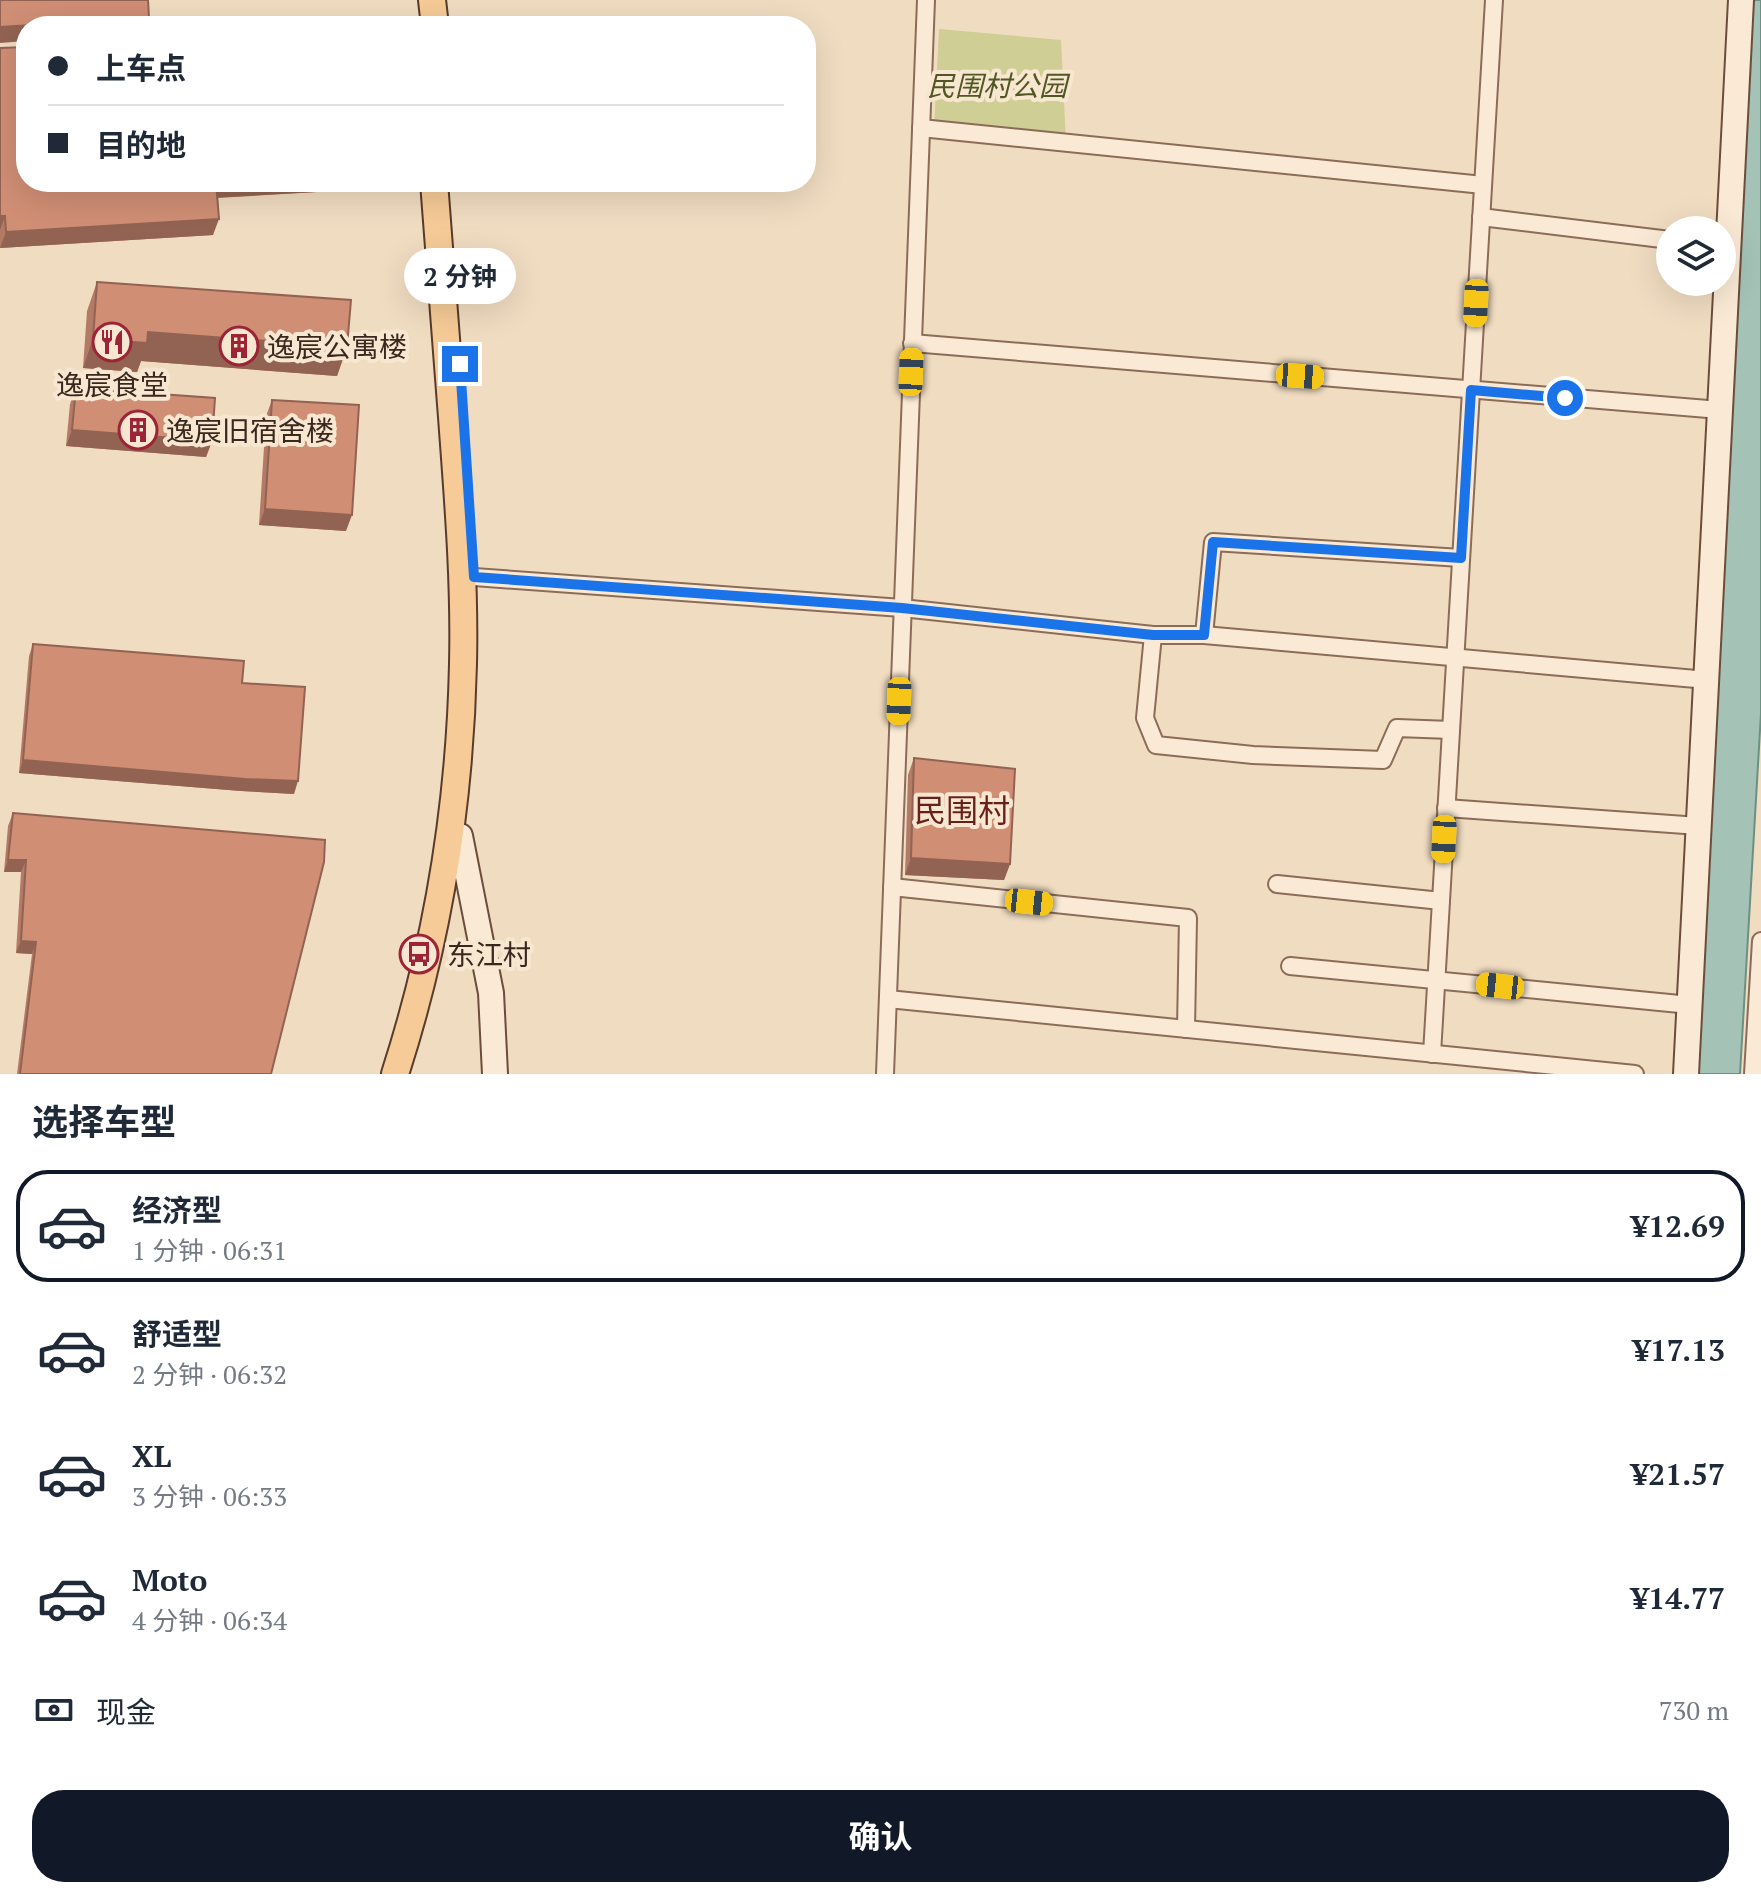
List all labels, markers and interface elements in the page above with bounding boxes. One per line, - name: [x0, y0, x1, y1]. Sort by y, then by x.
- text: 上车点: [96, 48, 186, 88]
- park label: 民围村公园: [927, 67, 1071, 104]
- text: 目的地: [96, 125, 186, 165]
- map controls: [1656, 216, 1736, 296]
- button: layers: [1656, 216, 1736, 296]
- callout: 2 分钟: [404, 248, 516, 304]
- text: 2 分钟: [423, 259, 497, 293]
- car: [1463, 278, 1489, 328]
- restaurant icon: 逸宸食堂: [91, 321, 133, 363]
- building icon: 逸宸公寓楼: [218, 325, 260, 367]
- place label: 逸宸公寓楼: [267, 328, 407, 365]
- route end: [442, 346, 478, 382]
- car: [898, 348, 924, 396]
- car: [1275, 362, 1325, 390]
- place label: 逸宸食堂: [56, 366, 168, 403]
- route start: [1547, 380, 1583, 416]
- building icon: 逸宸旧宿舍楼: [117, 409, 159, 451]
- place label: 逸宸旧宿舍楼: [166, 412, 334, 449]
- car: [886, 677, 912, 725]
- district label: 民围村: [914, 789, 1010, 831]
- car: [1431, 814, 1457, 864]
- car: [1004, 888, 1054, 916]
- bus stop icon: 东江村: [398, 933, 440, 975]
- place label: 东江村: [447, 936, 531, 973]
- car: [1475, 972, 1525, 1000]
- text: 选择车型: [32, 1098, 176, 1145]
- icon: car: [36, 1190, 108, 1262]
- text: 经济型: [132, 1190, 222, 1230]
- text: ¥12.69: [1631, 1206, 1725, 1246]
- text: 1 分钟 · 06:31: [132, 1233, 287, 1267]
- icon: car: [36, 1314, 108, 1386]
- text: 舒适型: [132, 1314, 222, 1354]
- text: ¥17.13: [1633, 1330, 1725, 1370]
- text: 2 分钟 · 06:32: [132, 1357, 287, 1391]
- text: XL: [132, 1436, 171, 1476]
- icon: car: [36, 1438, 108, 1510]
- text: ¥21.57: [1631, 1454, 1725, 1494]
- text: 3 分钟 · 06:33: [132, 1479, 287, 1513]
- text: Moto: [132, 1560, 207, 1600]
- icon: car: [36, 1562, 108, 1634]
- text: ¥14.77: [1631, 1578, 1725, 1618]
- text: 4 分钟 · 06:34: [132, 1603, 287, 1637]
- icon: cash: [32, 1688, 76, 1732]
- text: 现金: [96, 1692, 156, 1732]
- text: 730 m: [1659, 1693, 1729, 1727]
- button: 确认: [32, 1790, 1729, 1882]

